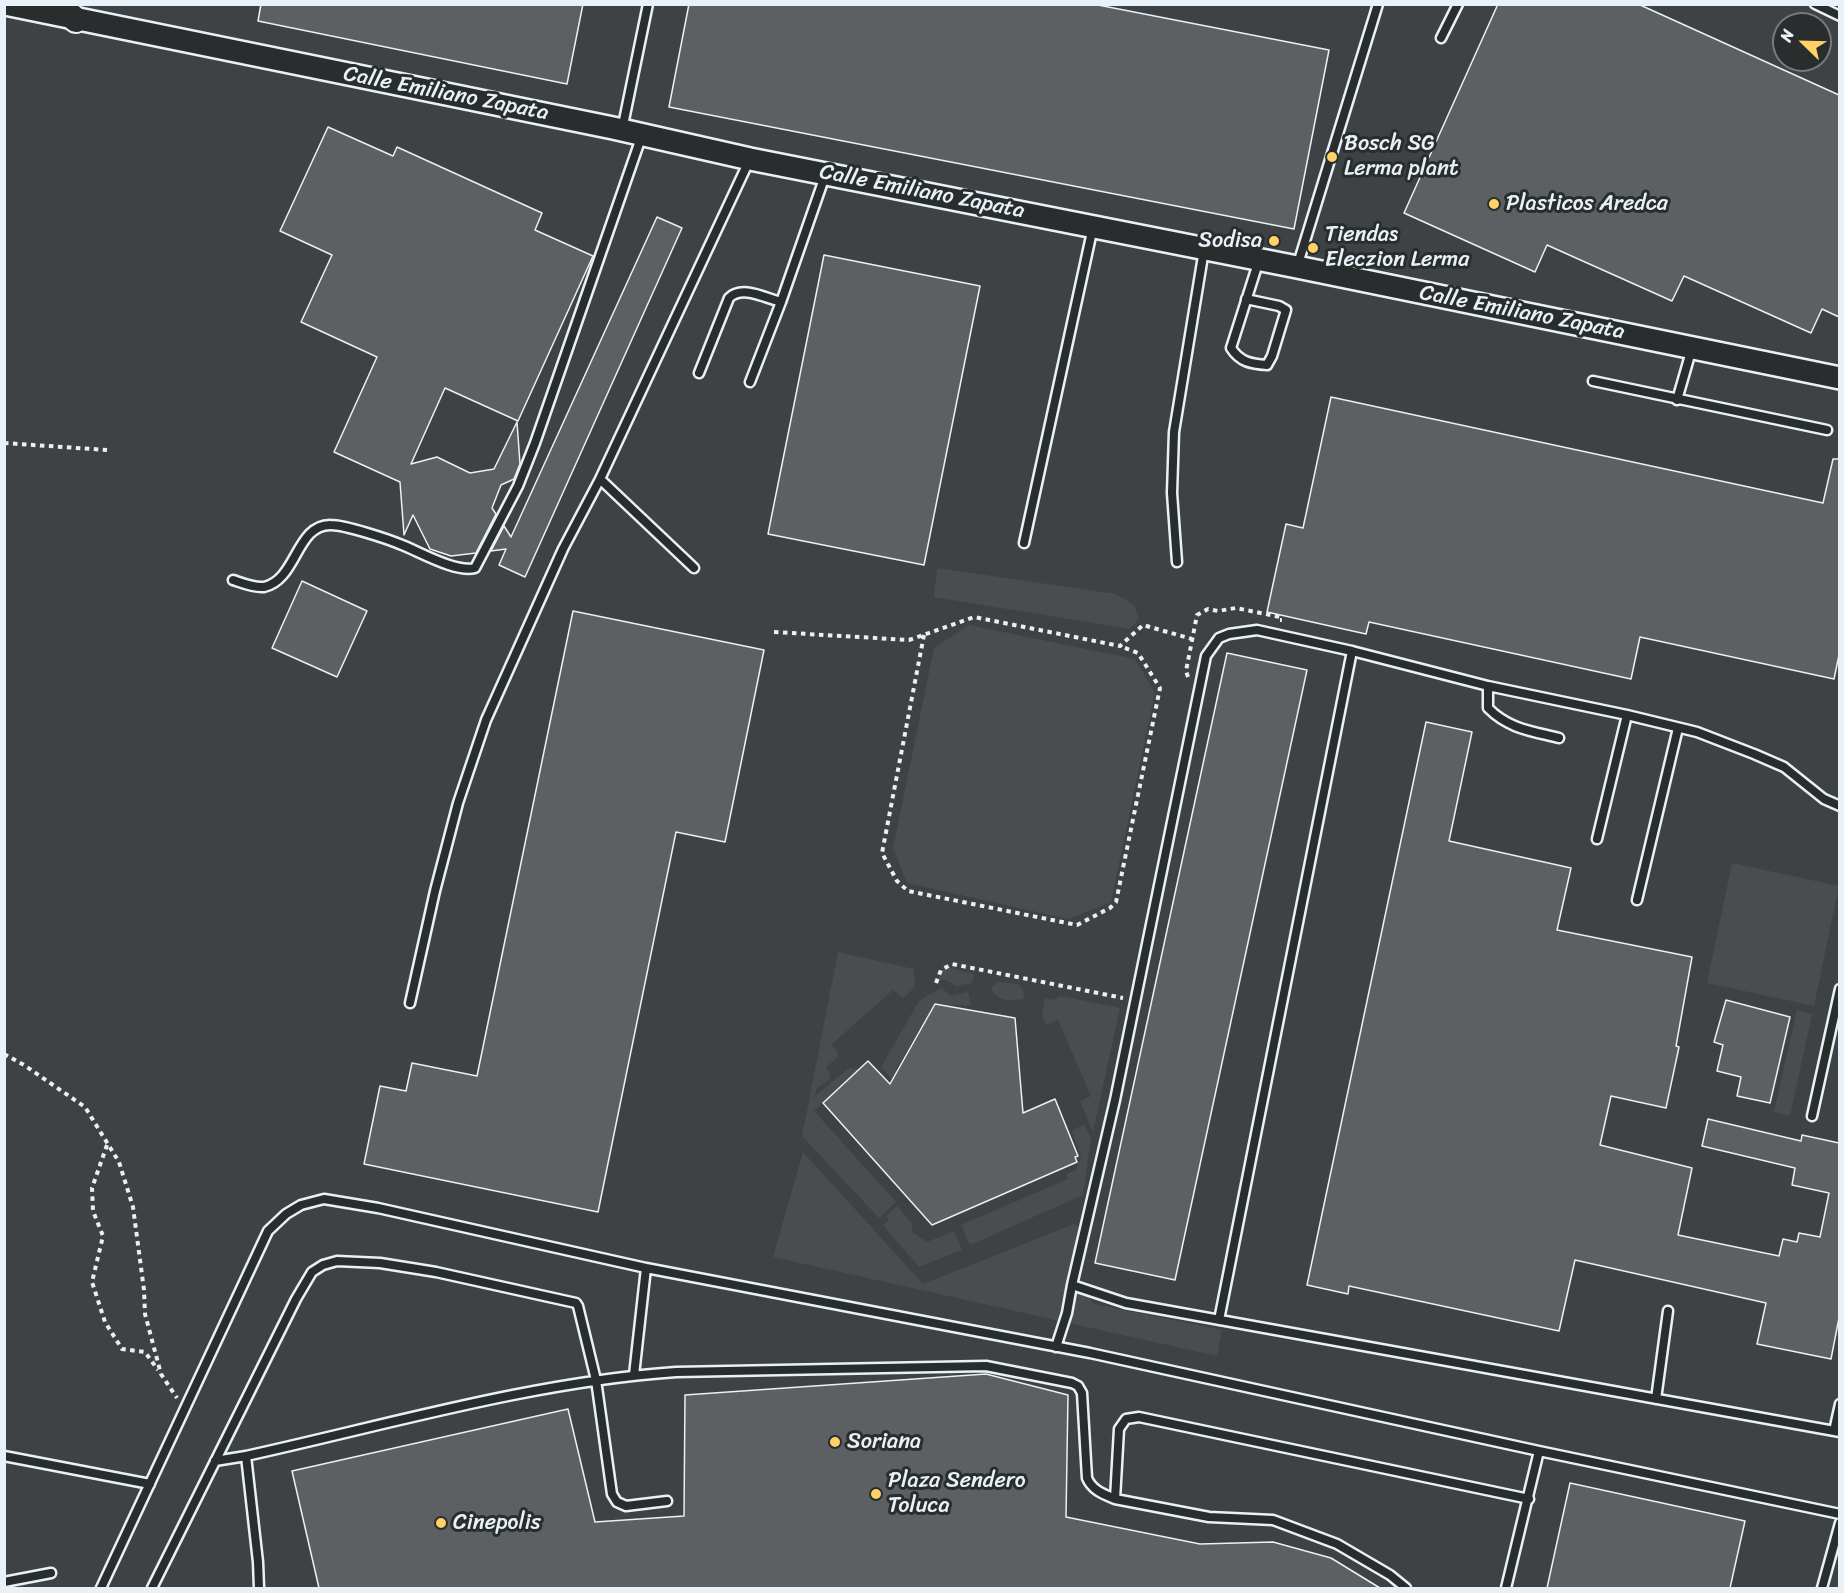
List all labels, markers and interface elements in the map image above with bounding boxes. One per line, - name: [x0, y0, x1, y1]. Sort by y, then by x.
- north arrow: [1772, 12, 1832, 72]
- text: N: [1771, 25, 1802, 46]
- street label: Calle Emiliano Zapata: [341, 61, 551, 127]
- place label: Bosch SG Lerma plant: [1344, 131, 1459, 182]
- marker: Bosch SG Lerma plant: [1325, 150, 1339, 164]
- street label: Calle Emiliano Zapata: [817, 159, 1027, 225]
- place label: Plasticos Aredca: [1506, 191, 1668, 217]
- marker: Plasticos Aredca: [1487, 197, 1501, 211]
- place label: Tiendas Eleczion Lerma: [1325, 222, 1469, 274]
- place label: Sodisa: [1198, 228, 1262, 254]
- marker: Sodisa: [1267, 234, 1281, 248]
- marker: Tiendas Eleczion Lerma: [1306, 241, 1320, 255]
- street label: Calle Emiliano Zapata: [1417, 280, 1627, 346]
- place label: Soriana: [847, 1429, 921, 1455]
- marker: Soriana: [828, 1435, 842, 1449]
- place label: Plaza Sendero Toluca: [888, 1468, 1026, 1520]
- marker: Plaza Sendero Toluca: [869, 1487, 883, 1501]
- place label: Cinepolis: [453, 1510, 541, 1536]
- marker: Cinepolis: [434, 1516, 448, 1530]

